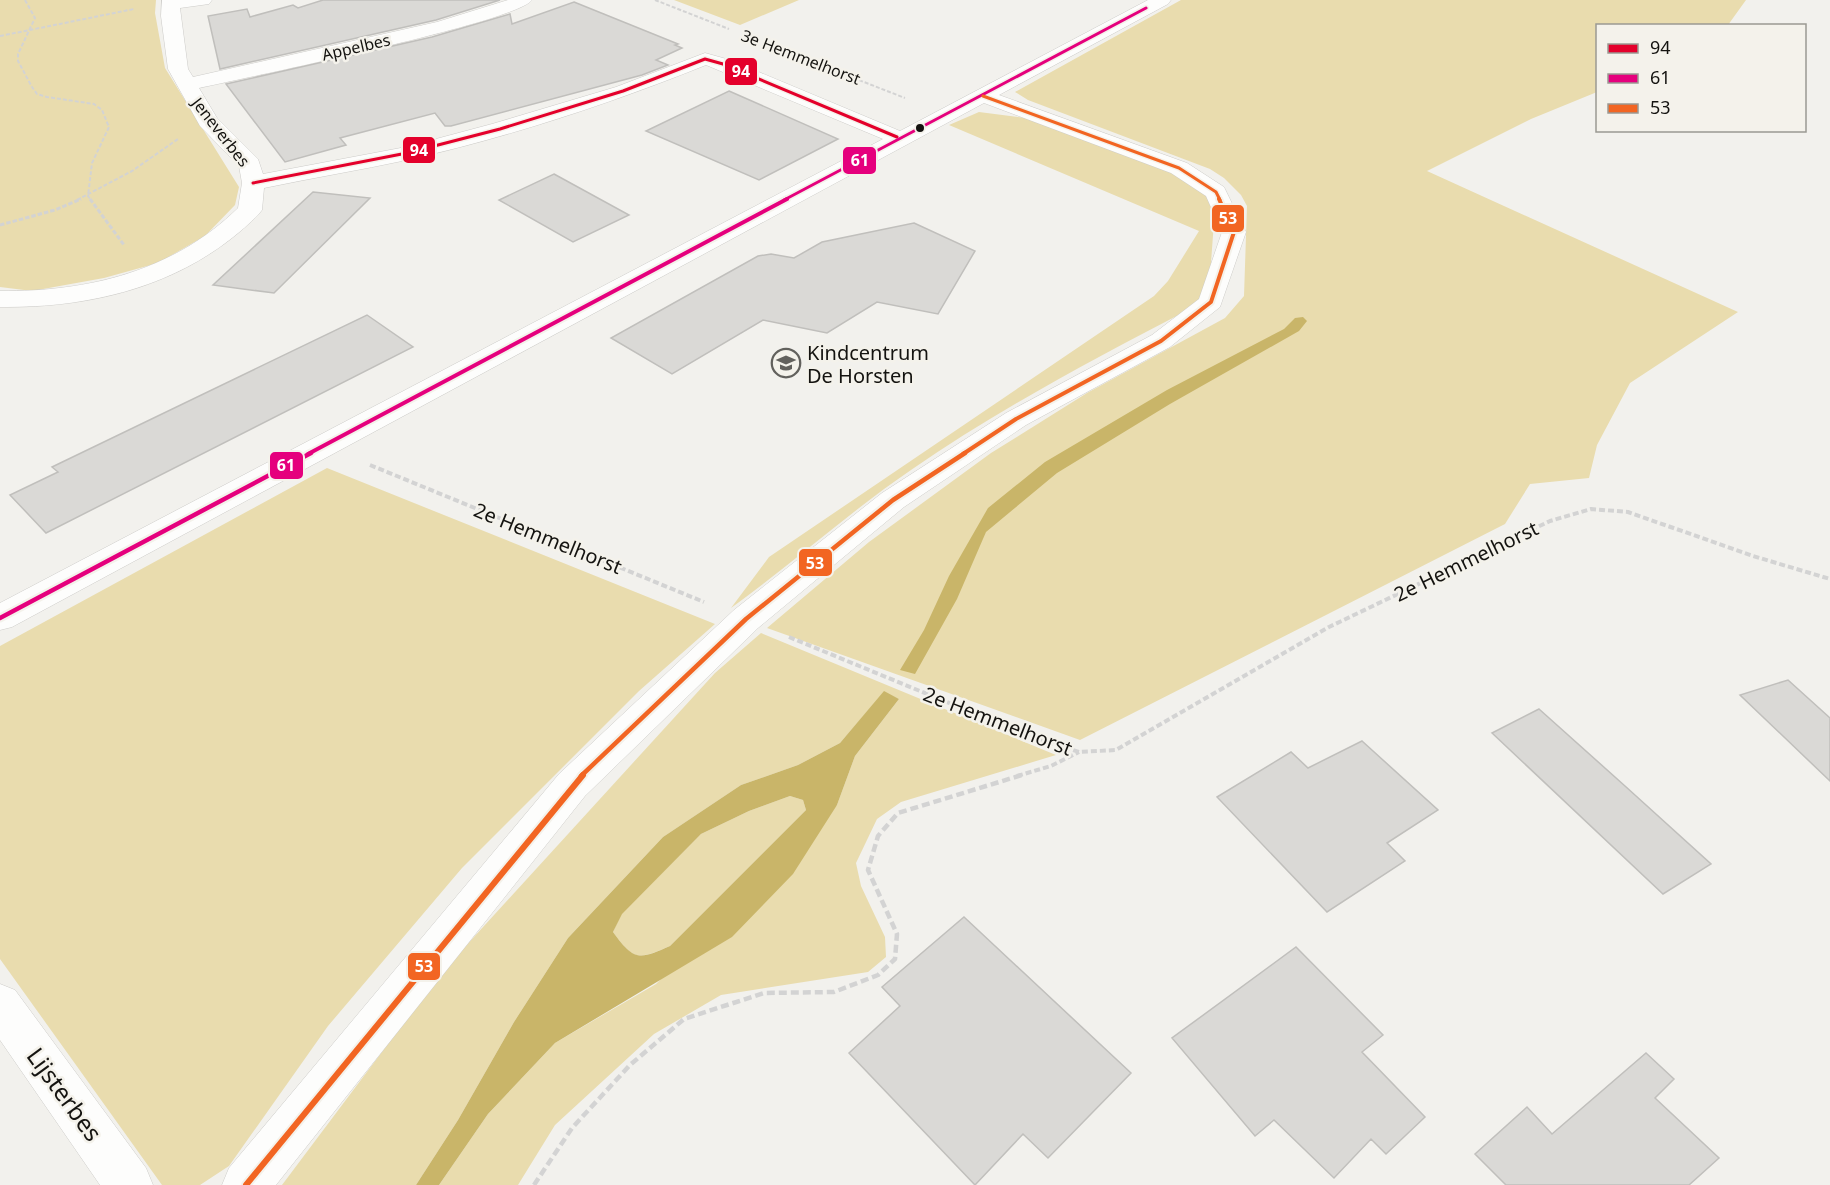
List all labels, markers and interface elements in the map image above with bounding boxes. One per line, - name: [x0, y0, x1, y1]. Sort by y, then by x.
- street label: 3e Hemmelhorst: [738, 24, 864, 90]
- legend: [1596, 24, 1806, 132]
- street label: Appelbes: [320, 28, 392, 66]
- text: 94: [1650, 35, 1671, 59]
- line badge: 94: [724, 57, 758, 86]
- text: 94: [732, 60, 750, 82]
- text: 61: [1650, 65, 1671, 89]
- street label: Jeneverbes: [186, 91, 255, 171]
- text: 53: [1650, 95, 1671, 119]
- unlabelled marker: [914, 122, 926, 134]
- line badge: 94: [402, 136, 436, 164]
- text: 94: [410, 139, 428, 161]
- line badge: 61: [842, 146, 877, 175]
- text: 61: [851, 149, 869, 171]
- line badge: 53: [1211, 204, 1245, 233]
- text: 53: [1219, 207, 1237, 229]
- place label: Kindcentrum De Horsten: [807, 339, 929, 389]
- school or university icon: Kindcentrum De Horsten: [770, 347, 802, 379]
- line badge: 61: [269, 451, 304, 480]
- text: 61: [277, 454, 295, 476]
- street label: 2e Hemmelhorst: [470, 496, 626, 580]
- street label: 2e Hemmelhorst: [1389, 514, 1543, 608]
- line badge: 53: [798, 548, 833, 577]
- text: 53: [806, 552, 824, 574]
- street label: 2e Hemmelhorst: [920, 680, 1076, 762]
- line badge: 53: [407, 952, 441, 981]
- text: 53: [415, 955, 433, 977]
- street label: Lijsterbes: [20, 1040, 110, 1148]

